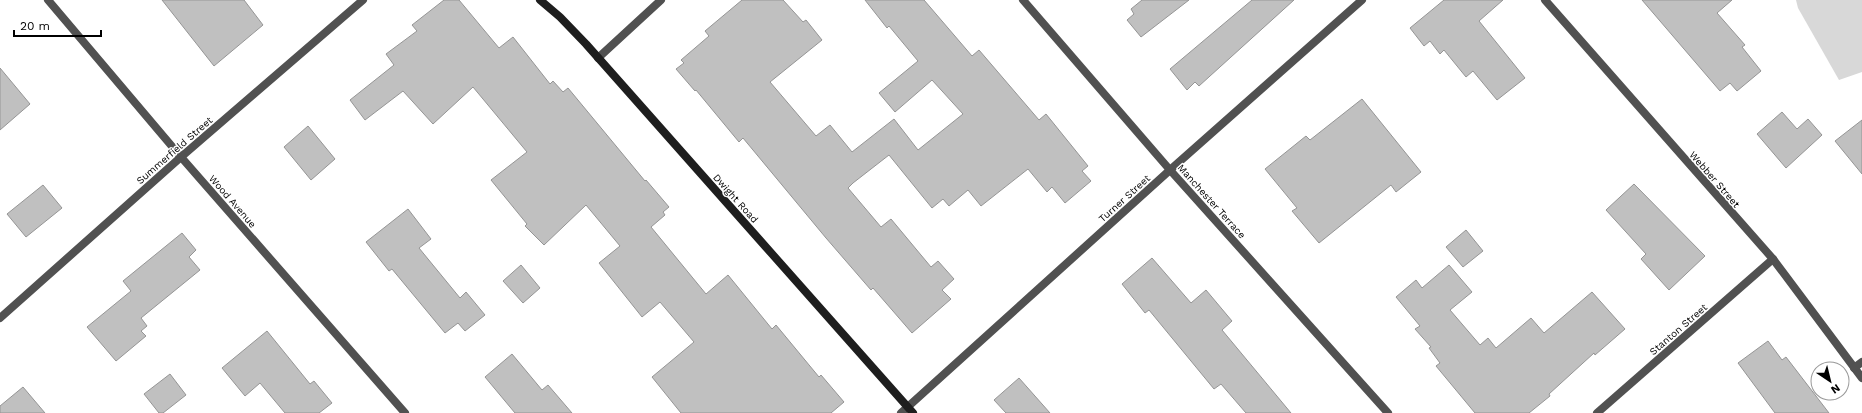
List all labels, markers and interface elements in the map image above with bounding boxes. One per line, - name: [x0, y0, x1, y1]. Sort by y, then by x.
- scale bar: [14, 12, 101, 38]
- text: 20 m: [20, 19, 50, 33]
- street label: Summerfield Street: [134, 114, 215, 186]
- street label: Webber Street: [1687, 149, 1742, 210]
- street label: Manchester Terrace: [1175, 162, 1248, 241]
- street label: Dwight Road: [711, 172, 760, 225]
- street label: Turner Street: [1097, 172, 1153, 224]
- street label: Wood Avenue: [207, 173, 259, 230]
- street label: Stanton Street: [1647, 301, 1710, 357]
- north arrow: [1810, 361, 1850, 401]
- text: N: [1828, 381, 1843, 396]

